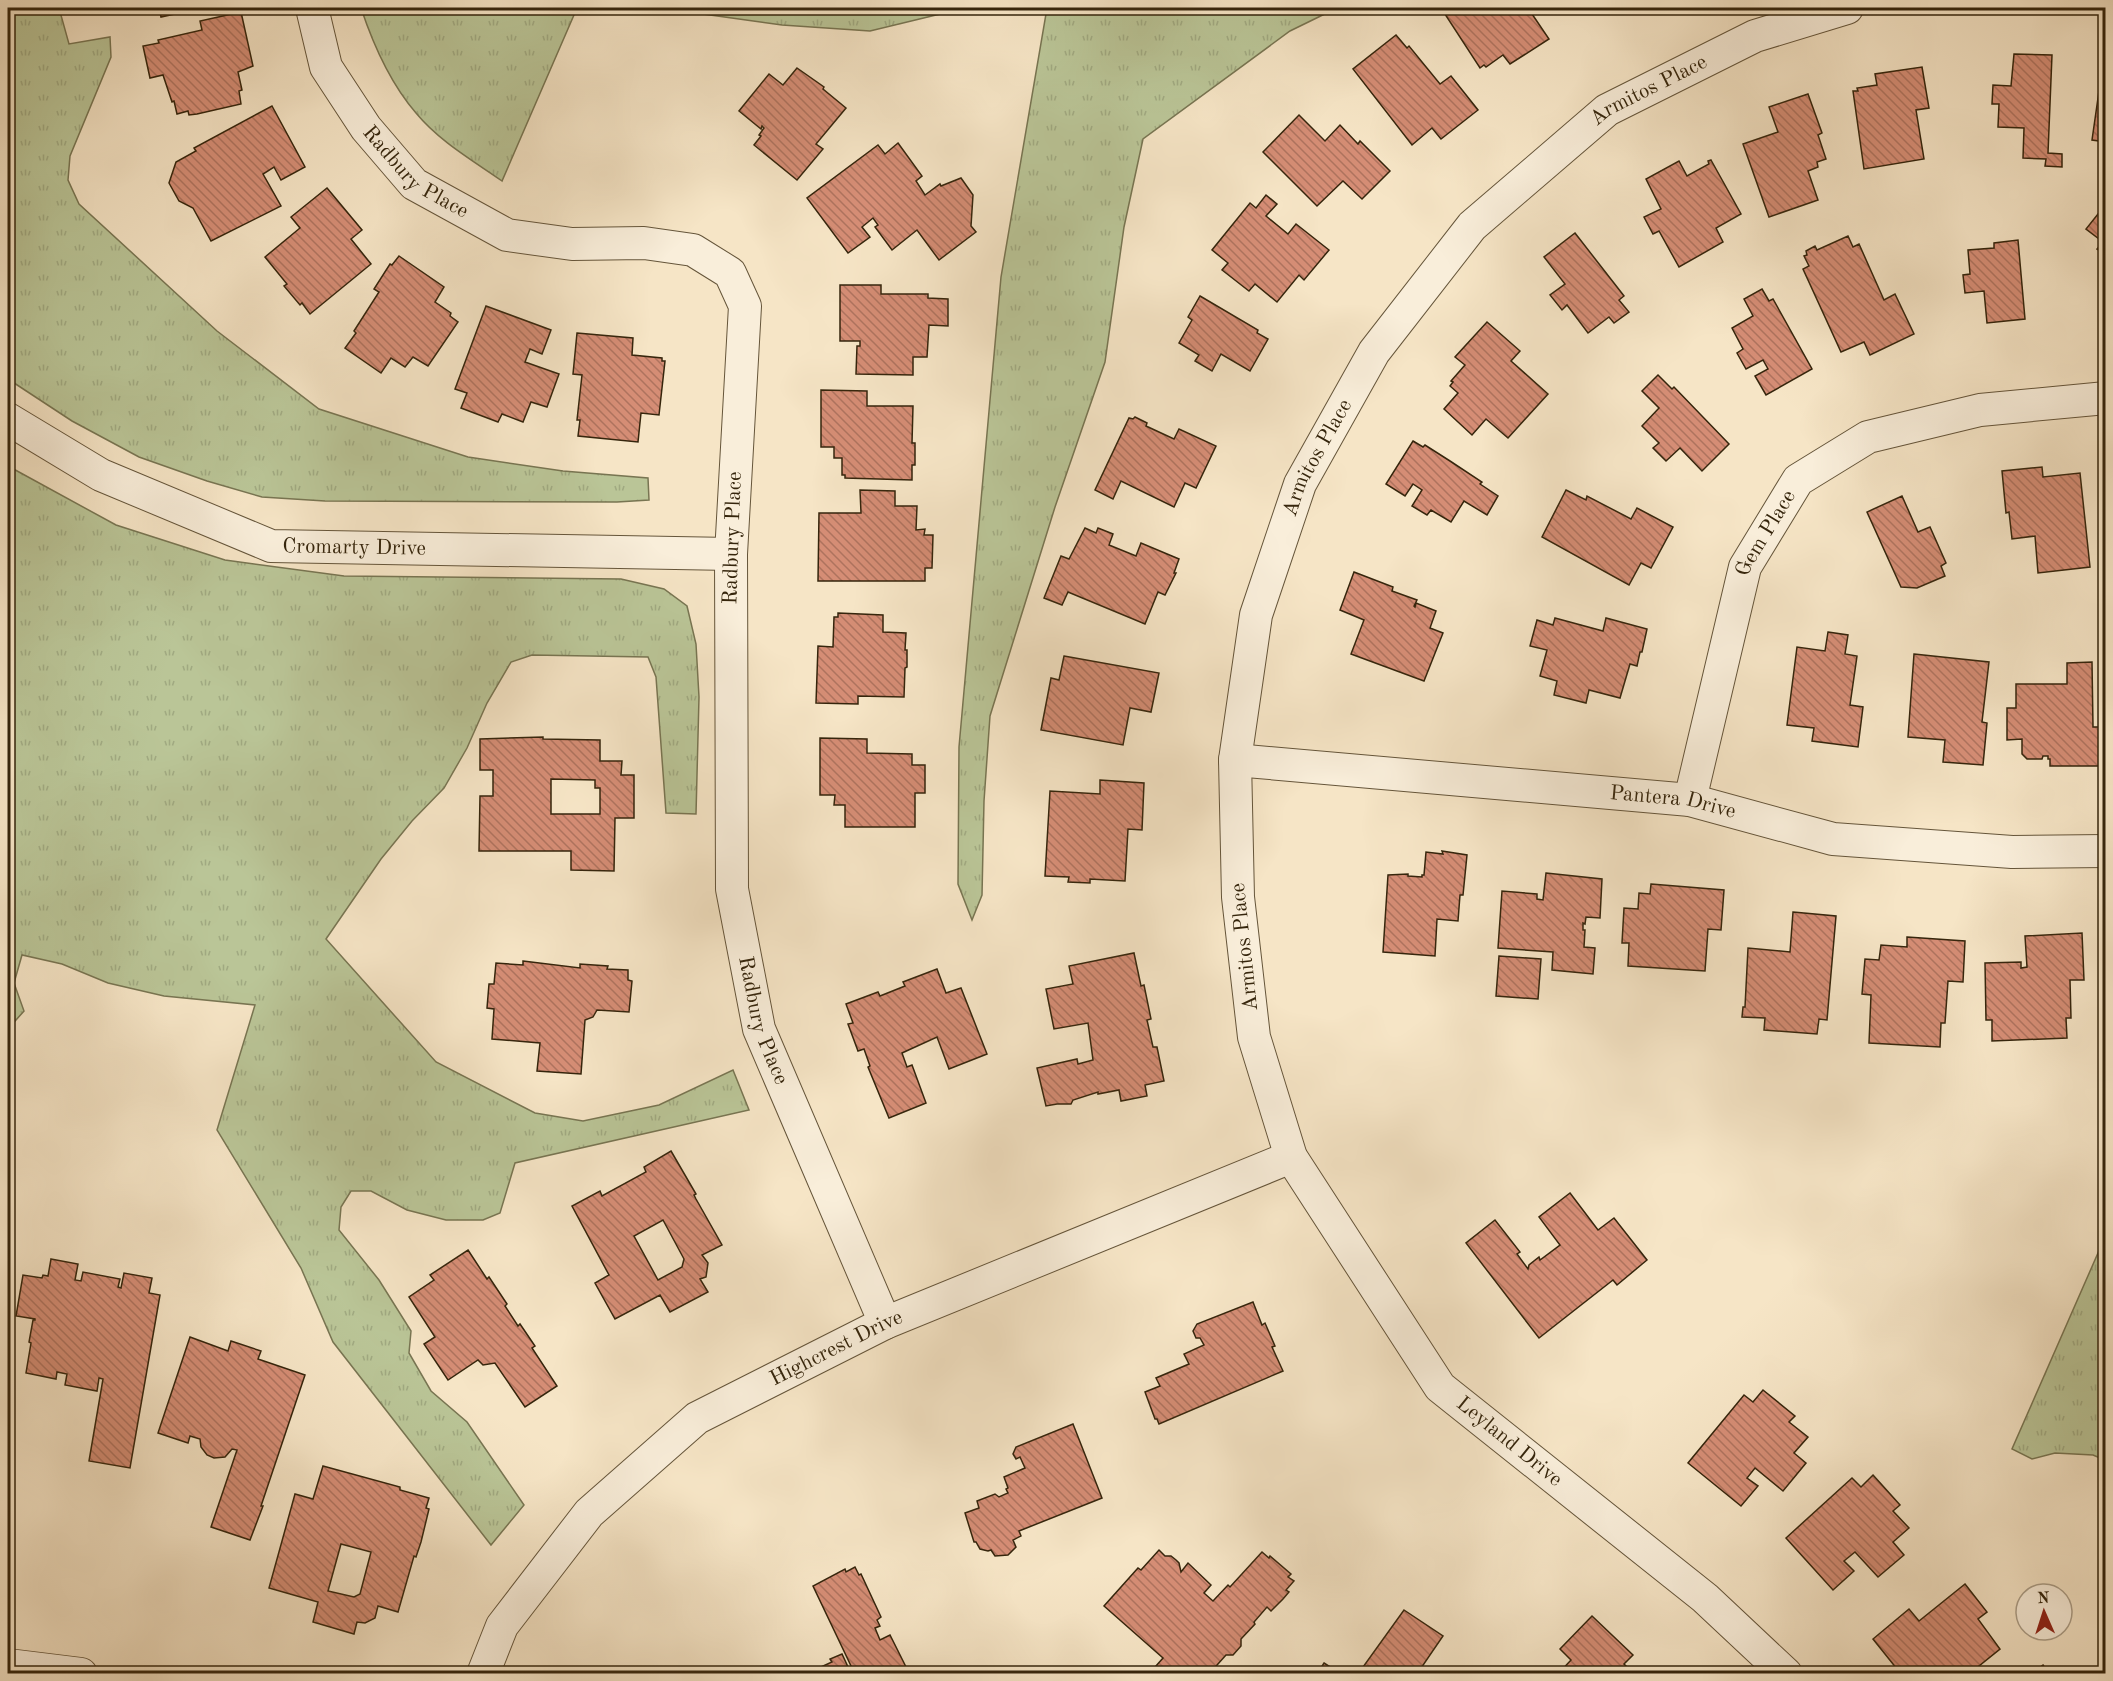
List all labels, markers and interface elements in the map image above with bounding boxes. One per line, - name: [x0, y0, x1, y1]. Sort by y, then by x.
- street label: Armitos Place: [1586, 51, 1710, 130]
- street label: Radbury Place: [359, 122, 472, 222]
- street label: Armitos Place: [1279, 396, 1356, 519]
- street label: Radbury Place: [720, 471, 746, 605]
- street label: Gem Place: [1733, 487, 1800, 578]
- street label: Cromarty Drive: [282, 536, 426, 559]
- street label: Pantera Drive: [1609, 782, 1738, 822]
- street label: Armitos Place: [1228, 882, 1262, 1012]
- street label: Radbury Place: [735, 954, 792, 1088]
- street label: Highcrest Drive: [767, 1306, 906, 1390]
- street label: Leyland Drive: [1452, 1393, 1566, 1491]
- north arrow: [2014, 1582, 2074, 1642]
- text: N: [2037, 1591, 2051, 1607]

